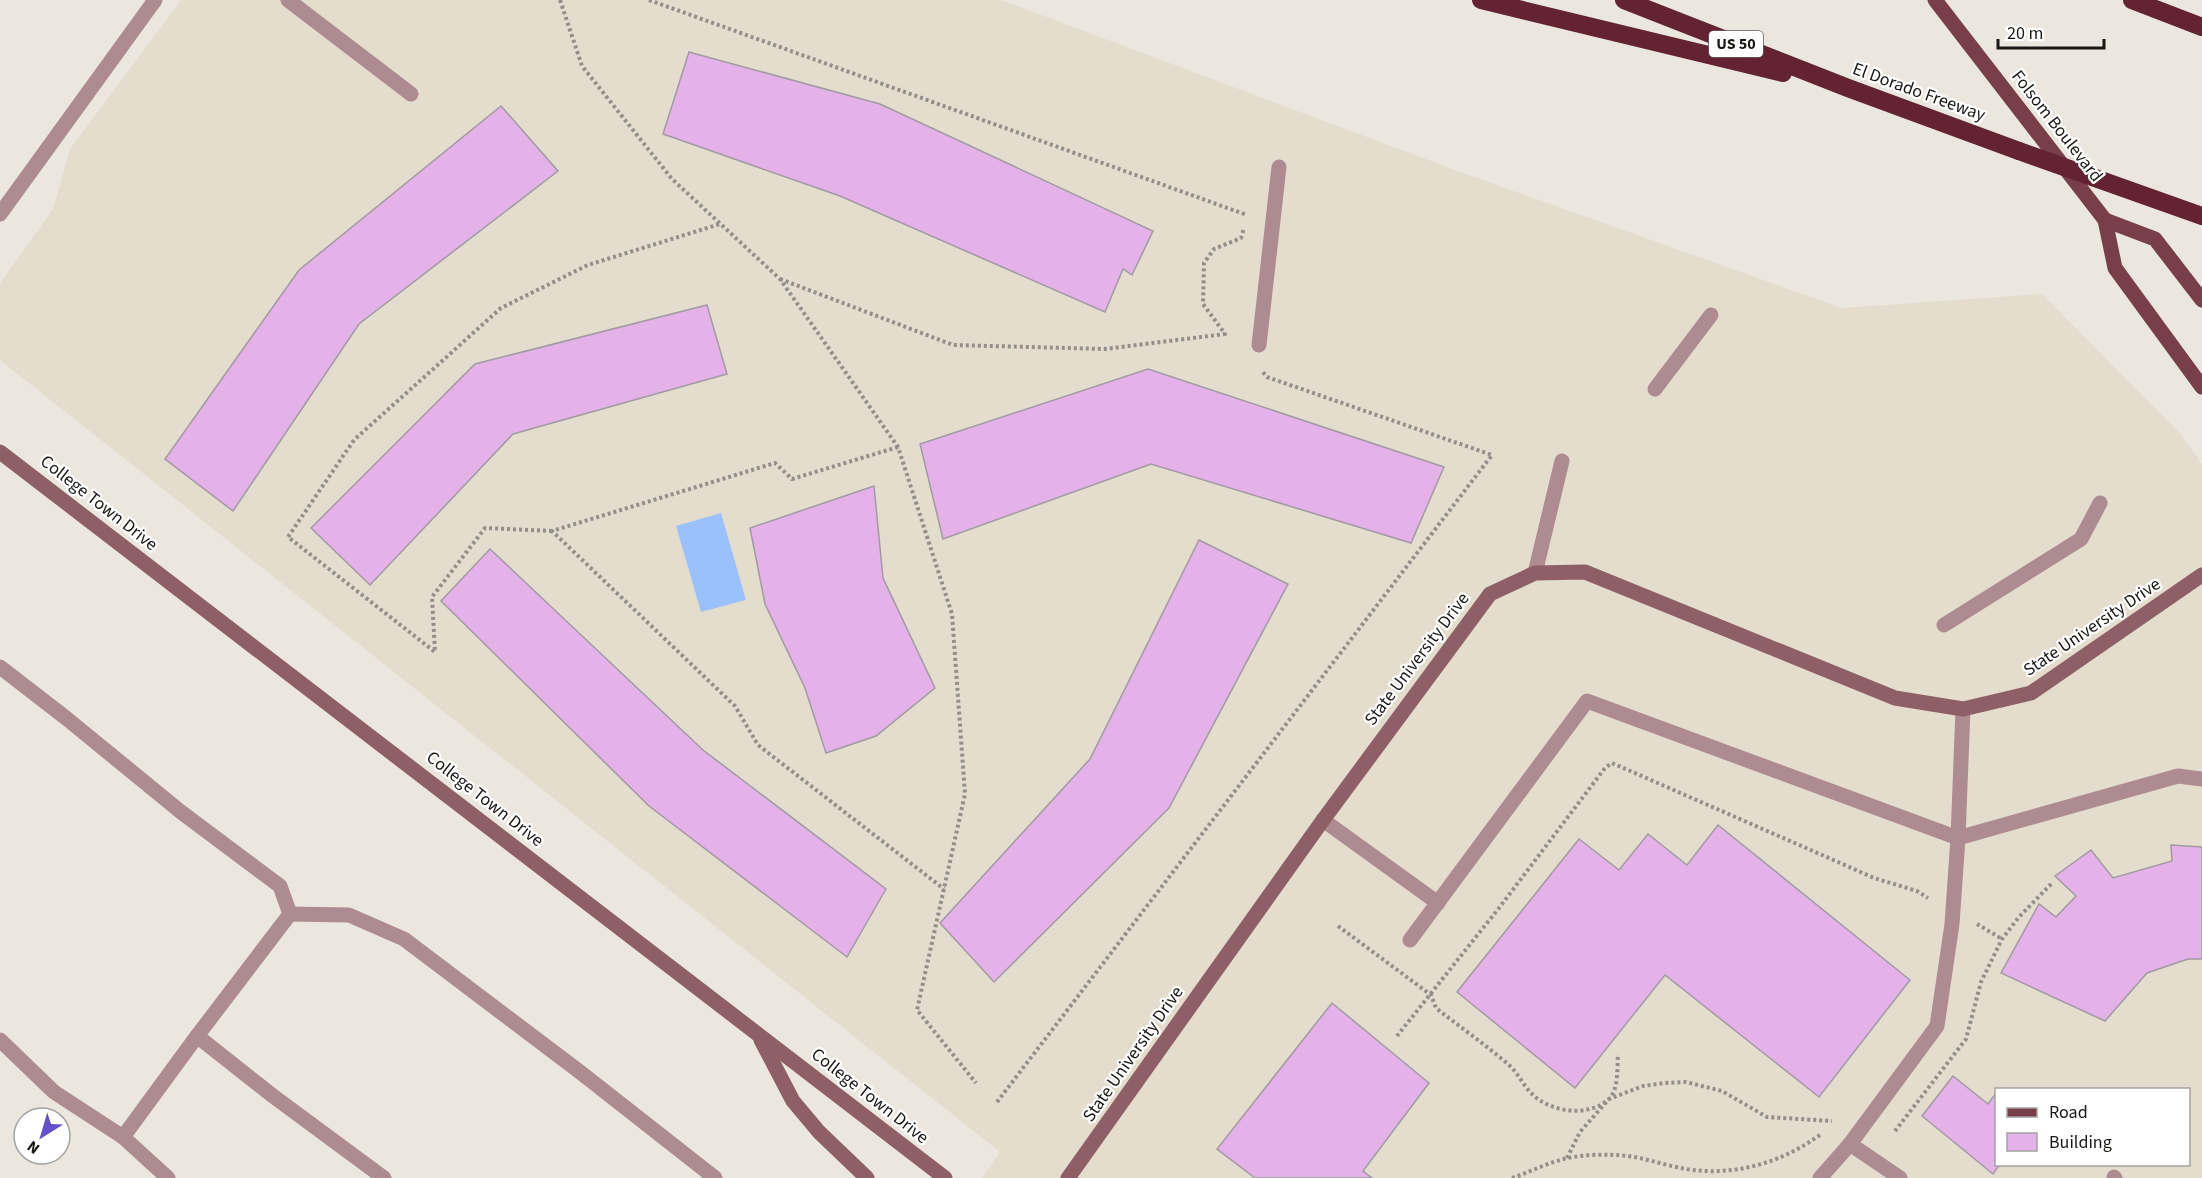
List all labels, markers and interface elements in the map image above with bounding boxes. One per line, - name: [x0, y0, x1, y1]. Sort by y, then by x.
- scale bar: [1998, 12, 2104, 50]
- text: 20 m: [2007, 21, 2043, 46]
- road number: US 50: [1709, 31, 1763, 57]
- street label: El Dorado Freeway: [1849, 56, 1989, 128]
- street label: Folsom Boulevard: [2005, 65, 2109, 187]
- street label: College Town Drive: [35, 449, 163, 557]
- street label: State University Drive: [2018, 572, 2166, 682]
- street label: State University Drive: [1359, 587, 1475, 731]
- street label: College Town Drive: [421, 745, 549, 853]
- street label: State University Drive: [1077, 981, 1189, 1127]
- street label: College Town Drive: [806, 1042, 934, 1150]
- legend: [1995, 1088, 2190, 1166]
- text: Road: [2049, 1100, 2088, 1125]
- north arrow: [12, 1106, 72, 1166]
- text: Building: [2049, 1130, 2112, 1155]
- text: N: [23, 1135, 44, 1159]

